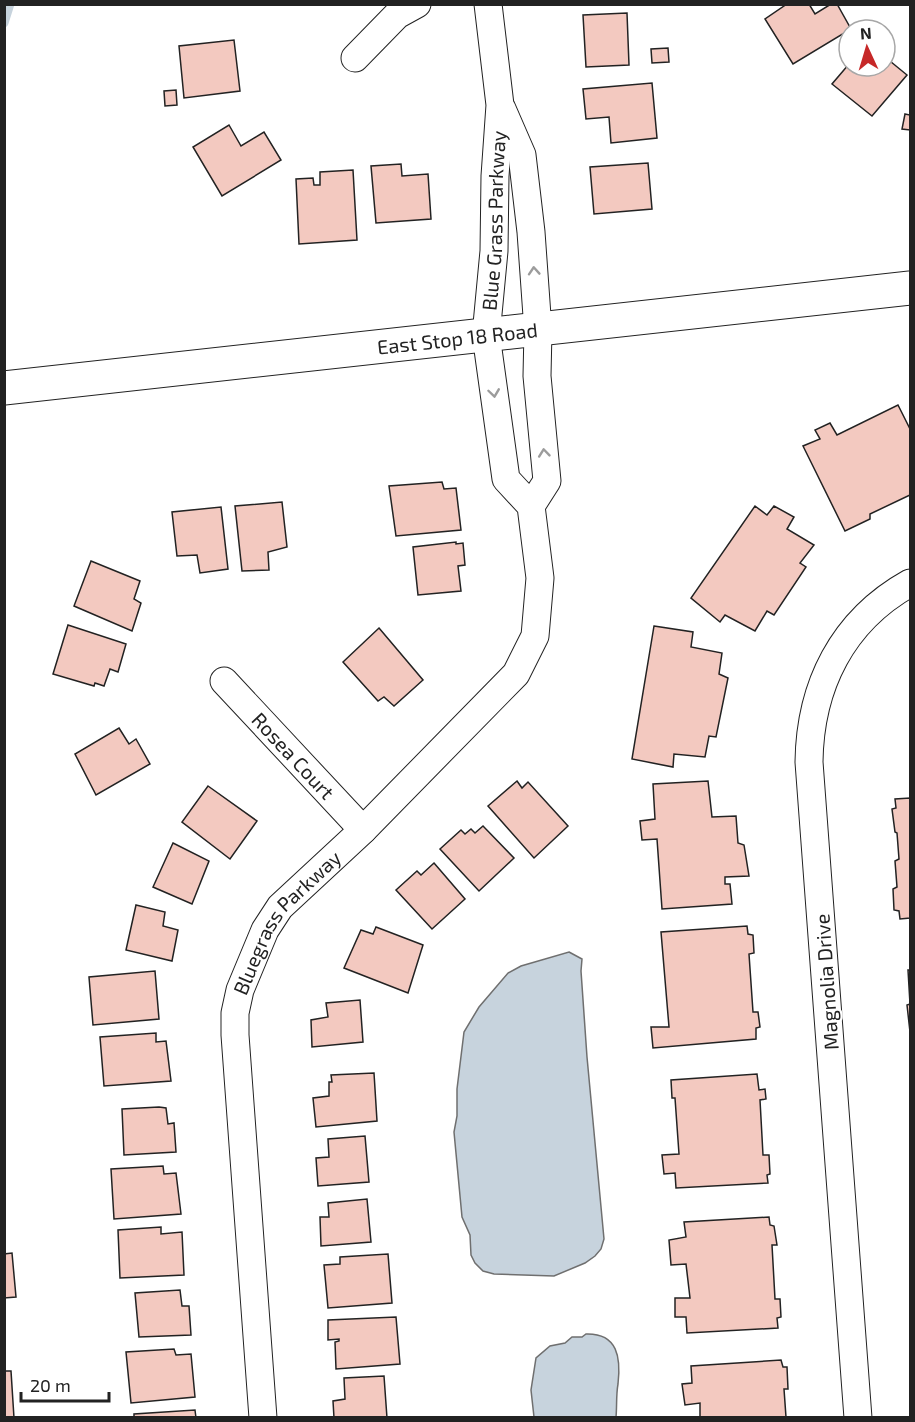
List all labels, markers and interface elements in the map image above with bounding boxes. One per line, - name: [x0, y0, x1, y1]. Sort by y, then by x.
- north arrow: [837, 18, 897, 78]
- text: N: [859, 23, 872, 42]
- street label: Blue Grass Parkway: [476, 129, 510, 312]
- one-way arrow: [528, 267, 541, 276]
- street label: East Stop 18 Road: [376, 317, 539, 359]
- one-way arrow: [488, 388, 500, 397]
- one-way arrow: [539, 448, 551, 457]
- street label: Rosea Court: [247, 707, 340, 804]
- street label: Bluegrass Parkway: [227, 845, 346, 998]
- street label: Magnolia Drive: [809, 913, 843, 1051]
- scale bar: [21, 1365, 110, 1403]
- text: 20 m: [30, 1374, 71, 1396]

